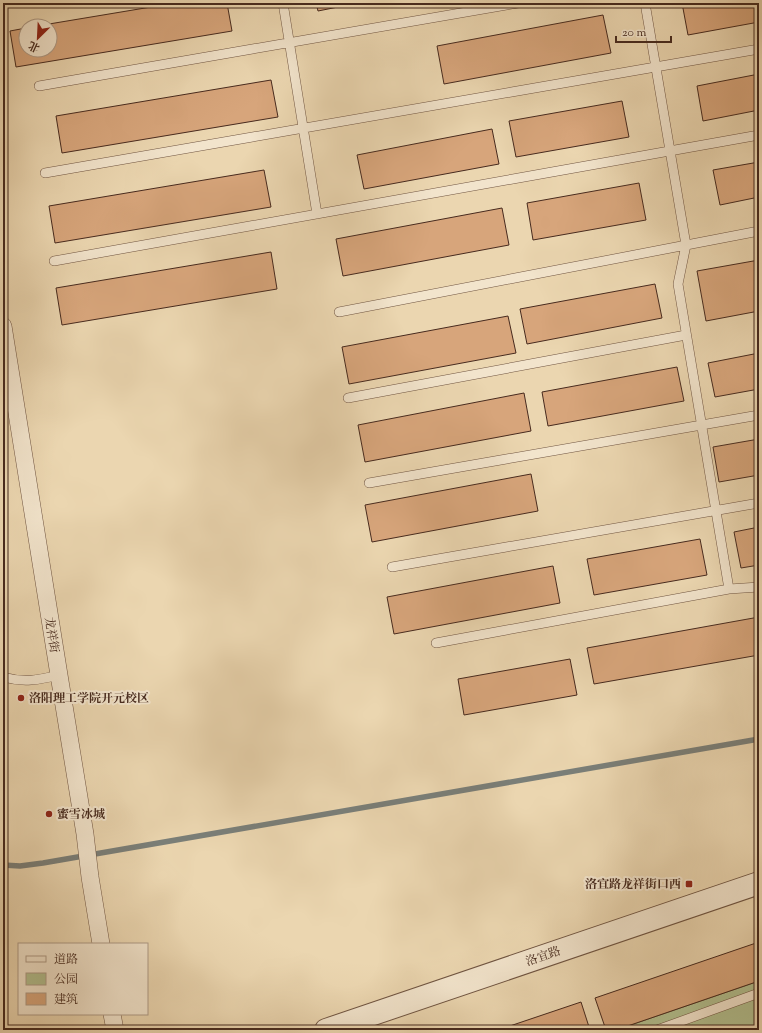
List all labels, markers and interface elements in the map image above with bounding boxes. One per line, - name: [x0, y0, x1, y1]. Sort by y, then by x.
- north arrow: [18, 18, 58, 58]
- scale bar: [616, 18, 671, 44]
- text: 20 m: [622, 24, 647, 42]
- text: 北: [26, 37, 43, 56]
- street label: 龙祥街: [39, 616, 63, 655]
- place label: 洛阳理工学院开元校区: [29, 690, 149, 708]
- marker: 洛阳理工学院开元校区: [16, 693, 26, 703]
- place label: 蜜雪冰城: [57, 806, 105, 824]
- marker: 蜜雪冰城: [44, 809, 54, 819]
- place label: 洛宜路龙祥街口西: [585, 876, 681, 894]
- marker: 洛宜路龙祥街口西: [684, 879, 694, 889]
- legend: [18, 943, 148, 1015]
- street label: 洛宜路: [523, 943, 563, 971]
- text: 道路: [54, 951, 78, 969]
- text: 公园: [54, 971, 78, 989]
- text: 建筑: [54, 991, 78, 1009]

